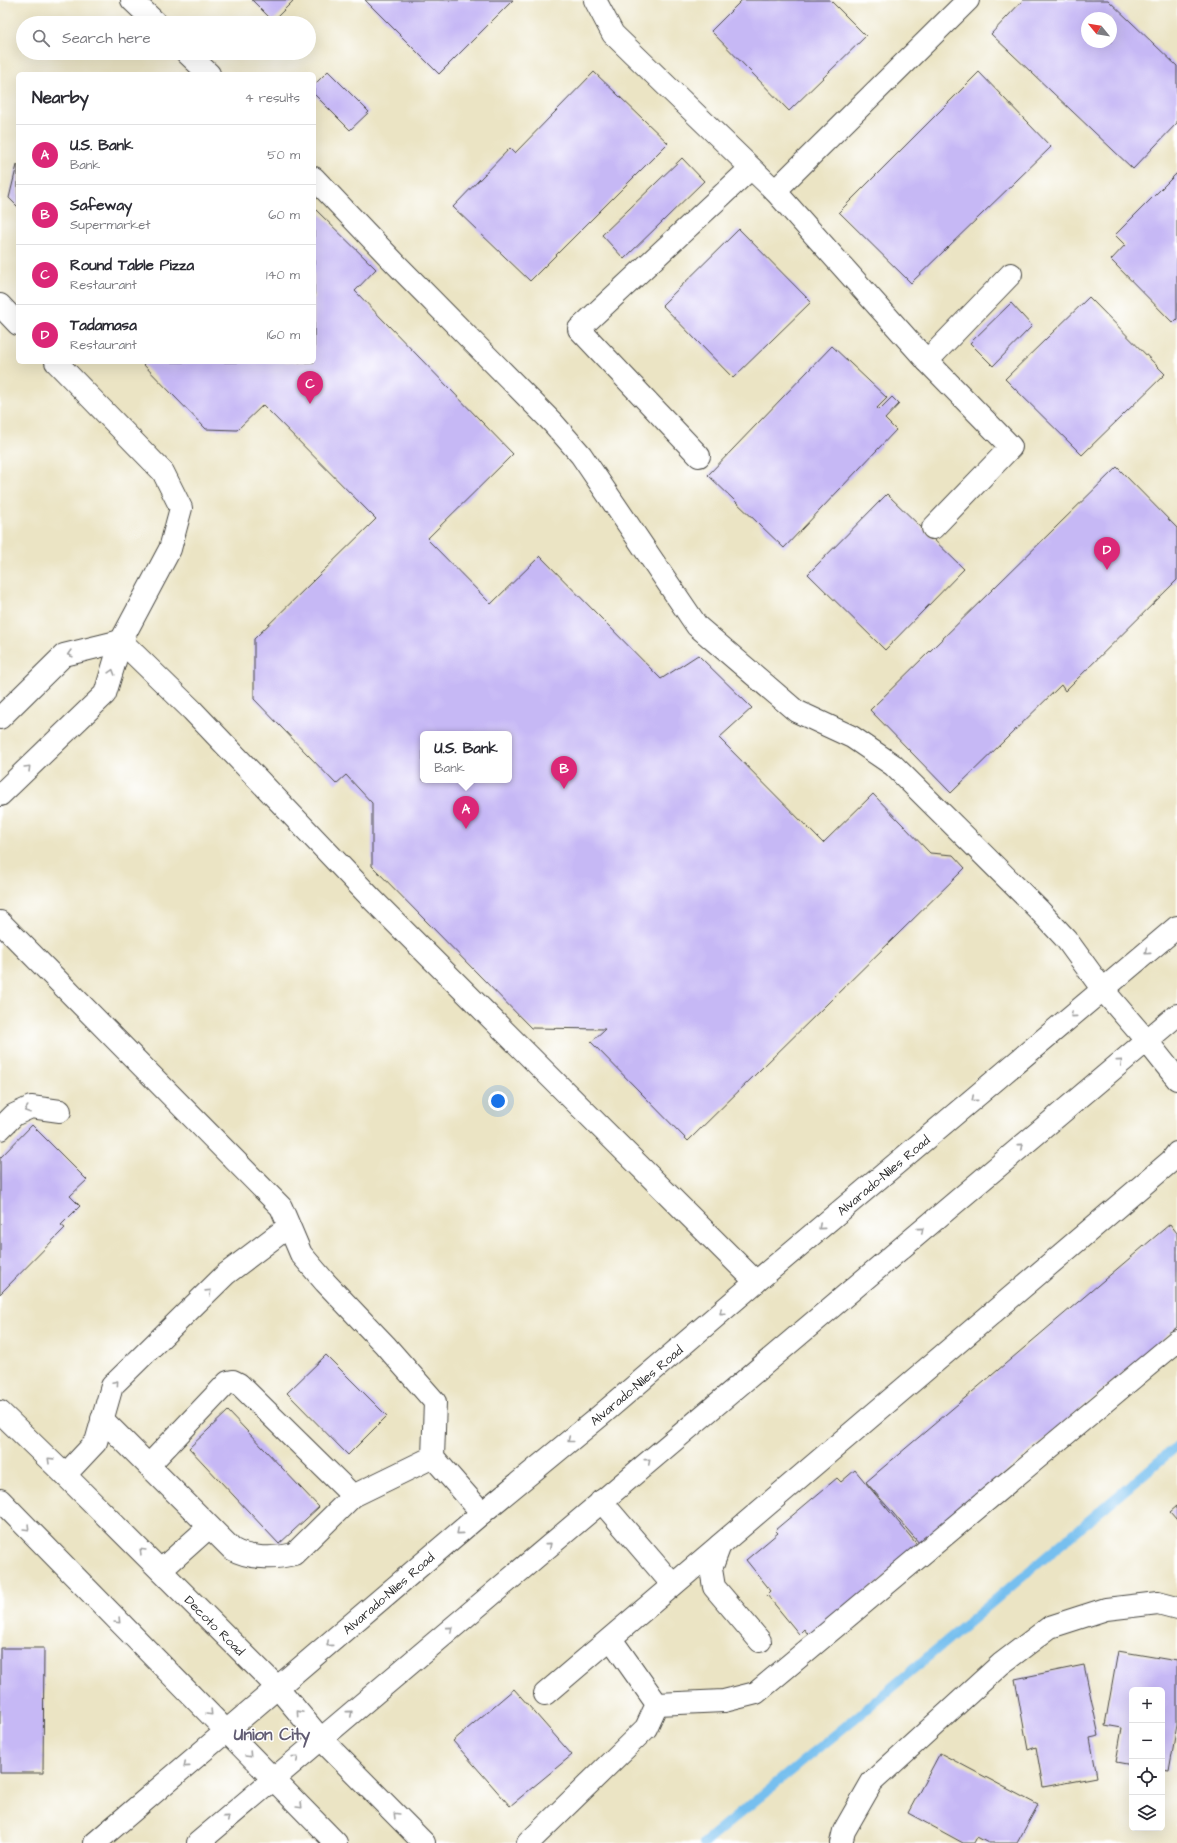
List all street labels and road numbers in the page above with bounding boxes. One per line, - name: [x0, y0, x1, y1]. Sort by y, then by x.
- street label: Alvarado-Niles Road: [833, 1131, 934, 1220]
- street label: Alvarado-Niles Road: [586, 1341, 687, 1430]
- street label: Alvarado-Niles Road: [339, 1549, 439, 1639]
- street label: Decoto Road: [180, 1592, 249, 1660]

